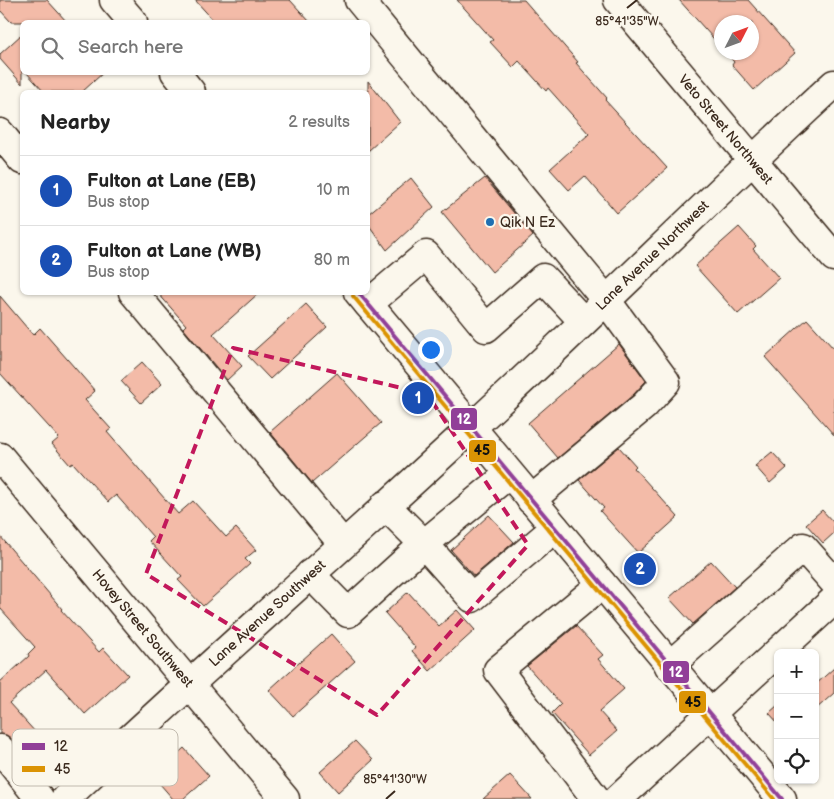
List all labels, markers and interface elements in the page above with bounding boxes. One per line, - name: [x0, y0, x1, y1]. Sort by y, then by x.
- text: 85°41'35"W: [595, 14, 659, 29]
- north arrow: [714, 15, 759, 60]
- search box: [20, 20, 370, 75]
- icon: search: [38, 34, 66, 62]
- text: Search here: [78, 36, 183, 59]
- street label: Veto Street Northwest: [675, 71, 777, 188]
- text: Nearby: [40, 110, 110, 135]
- text: 2 results: [288, 113, 350, 132]
- text: Fulton at Lane (EB): [87, 170, 256, 193]
- text: 1: [53, 181, 59, 200]
- text: 10 m: [317, 181, 350, 200]
- text: Bus stop: [87, 193, 150, 212]
- street label: Lane Avenue Northwest: [592, 196, 713, 314]
- place label: Qik N Ez: [500, 214, 555, 231]
- marker: Qik N Ez: [484, 216, 496, 228]
- text: Fulton at Lane (WB): [87, 240, 261, 263]
- text: 2: [51, 251, 61, 270]
- text: 80 m: [314, 251, 350, 270]
- text: Bus stop: [87, 263, 150, 282]
- your location: [418, 337, 444, 363]
- pin: 1: [402, 379, 434, 417]
- line badge: 12: [450, 407, 478, 431]
- text: 12: [457, 411, 472, 428]
- line badge: 45: [468, 439, 497, 463]
- text: 45: [474, 442, 490, 459]
- pin: 2: [624, 550, 656, 588]
- street label: Lane Avenue Southwest: [206, 556, 330, 670]
- street label: Hovey Street Southwest: [88, 566, 197, 691]
- map controls: [774, 649, 819, 784]
- button: +: [774, 649, 819, 694]
- line badge: 12: [662, 660, 690, 684]
- text: 12: [669, 664, 684, 681]
- line badge: 45: [678, 690, 707, 714]
- text: 45: [685, 694, 701, 711]
- button: −: [774, 694, 819, 739]
- legend: [12, 729, 178, 786]
- text: 12: [54, 738, 68, 755]
- button: locate: [774, 739, 819, 784]
- text: 45: [54, 761, 71, 778]
- text: 85°41'30"W: [363, 772, 427, 787]

